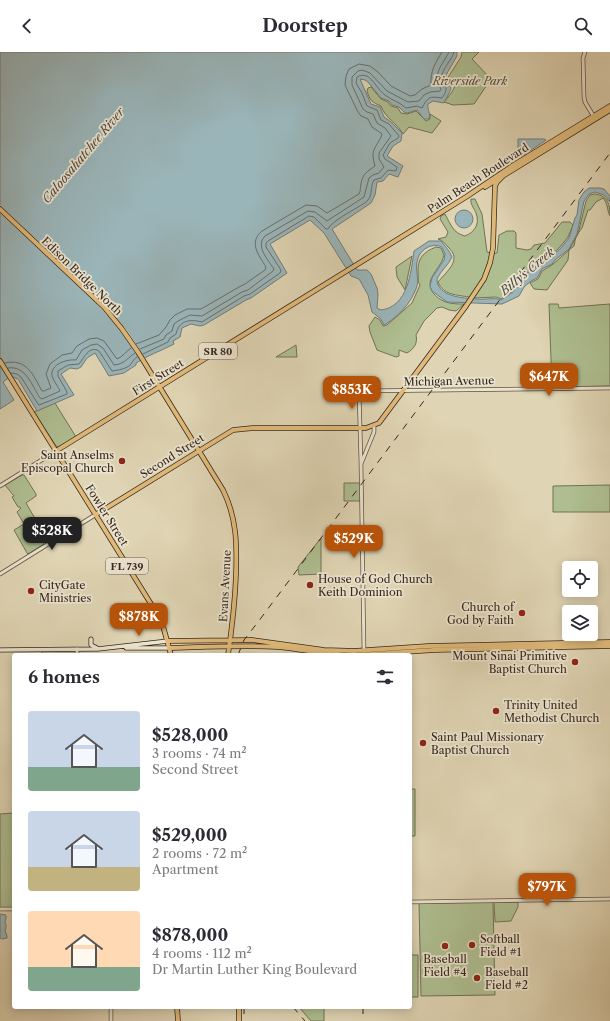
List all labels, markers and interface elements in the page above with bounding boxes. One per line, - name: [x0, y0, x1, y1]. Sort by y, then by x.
- icon: back: [16, 15, 38, 37]
- text: Doorstep: [262, 15, 348, 37]
- icon: search: [572, 15, 594, 37]
- park label: Riverside Park: [432, 74, 507, 88]
- water label: Caloosahatchee River: [39, 103, 128, 206]
- street label: Palm Beach Boulevard: [425, 140, 531, 216]
- street label: Edison Bridge North: [39, 234, 125, 318]
- water label: Billy's Creek: [496, 244, 558, 299]
- road number: SR 80: [199, 343, 237, 359]
- street label: First Street: [130, 356, 186, 398]
- pin: $647K: [521, 363, 577, 397]
- text: $647K: [529, 368, 569, 384]
- street label: Michigan Avenue: [404, 373, 494, 389]
- pin: $853K: [324, 376, 380, 410]
- text: $853K: [332, 381, 372, 397]
- street label: Second Street: [137, 431, 207, 481]
- place label: Saint Anselms Episcopal Church: [21, 448, 114, 475]
- marker: Saint Anselms Episcopal Church: [117, 456, 127, 466]
- street label: Fowler Street: [82, 482, 132, 549]
- pin: $528K: [24, 517, 80, 551]
- text: $528K: [32, 522, 72, 538]
- pin: $529K: [326, 525, 382, 559]
- text: $529K: [334, 530, 374, 546]
- street label: Evans Avenue: [216, 550, 234, 622]
- road number: FL 739: [106, 558, 148, 574]
- map controls: [562, 561, 598, 641]
- button: locate: [562, 561, 598, 597]
- place label: House of God Church Keith Dominion: [318, 572, 433, 599]
- place label: CityGate Ministries: [39, 578, 91, 605]
- marker: House of God Church Keith Dominion: [305, 580, 315, 590]
- marker: CityGate Ministries: [26, 586, 36, 596]
- place label: Church of God by Faith: [447, 600, 516, 627]
- pin: $878K: [111, 603, 167, 637]
- button: layers: [562, 605, 598, 641]
- text: $878K: [119, 608, 159, 624]
- marker: Church of God by Faith: [517, 608, 527, 618]
- place label: Mount Sinai Primitive Baptist Church: [452, 649, 567, 676]
- marker: Mount Sinai Primitive Baptist Church: [570, 657, 580, 667]
- icon: filters: [374, 666, 396, 688]
- text: 6 homes: [28, 667, 100, 687]
- place label: Trinity United Methodist Church: [504, 698, 600, 725]
- marker: Trinity United Methodist Church: [491, 706, 501, 716]
- text: $528,000: [152, 725, 228, 745]
- icon: home: [60, 727, 108, 775]
- place label: Saint Paul Missionary Baptist Church: [431, 730, 545, 757]
- marker: Saint Paul Missionary Baptist Church: [418, 738, 428, 748]
- text: 3 rooms · 74 m²: [152, 745, 247, 761]
- text: Second Street: [152, 761, 238, 777]
- text: $529,000: [152, 825, 227, 845]
- icon: home: [60, 827, 108, 875]
- text: 2 rooms · 72 m²: [152, 845, 247, 861]
- text: Apartment: [152, 861, 219, 877]
- pin: $797K: [519, 873, 575, 907]
- text: $797K: [528, 878, 566, 894]
- text: $878,000: [152, 925, 228, 945]
- icon: home: [60, 927, 108, 975]
- place label: Softball Field #1: [480, 932, 522, 959]
- marker: Softball Field #1: [467, 940, 477, 950]
- marker: Baseball Field #4: [440, 941, 450, 951]
- text: 4 rooms · 112 m²: [152, 945, 252, 961]
- place label: Baseball Field #4: [423, 952, 467, 979]
- text: Dr Martin Luther King Boulevard: [152, 961, 357, 977]
- place label: Baseball Field #2: [485, 965, 529, 992]
- marker: Baseball Field #2: [472, 973, 482, 983]

